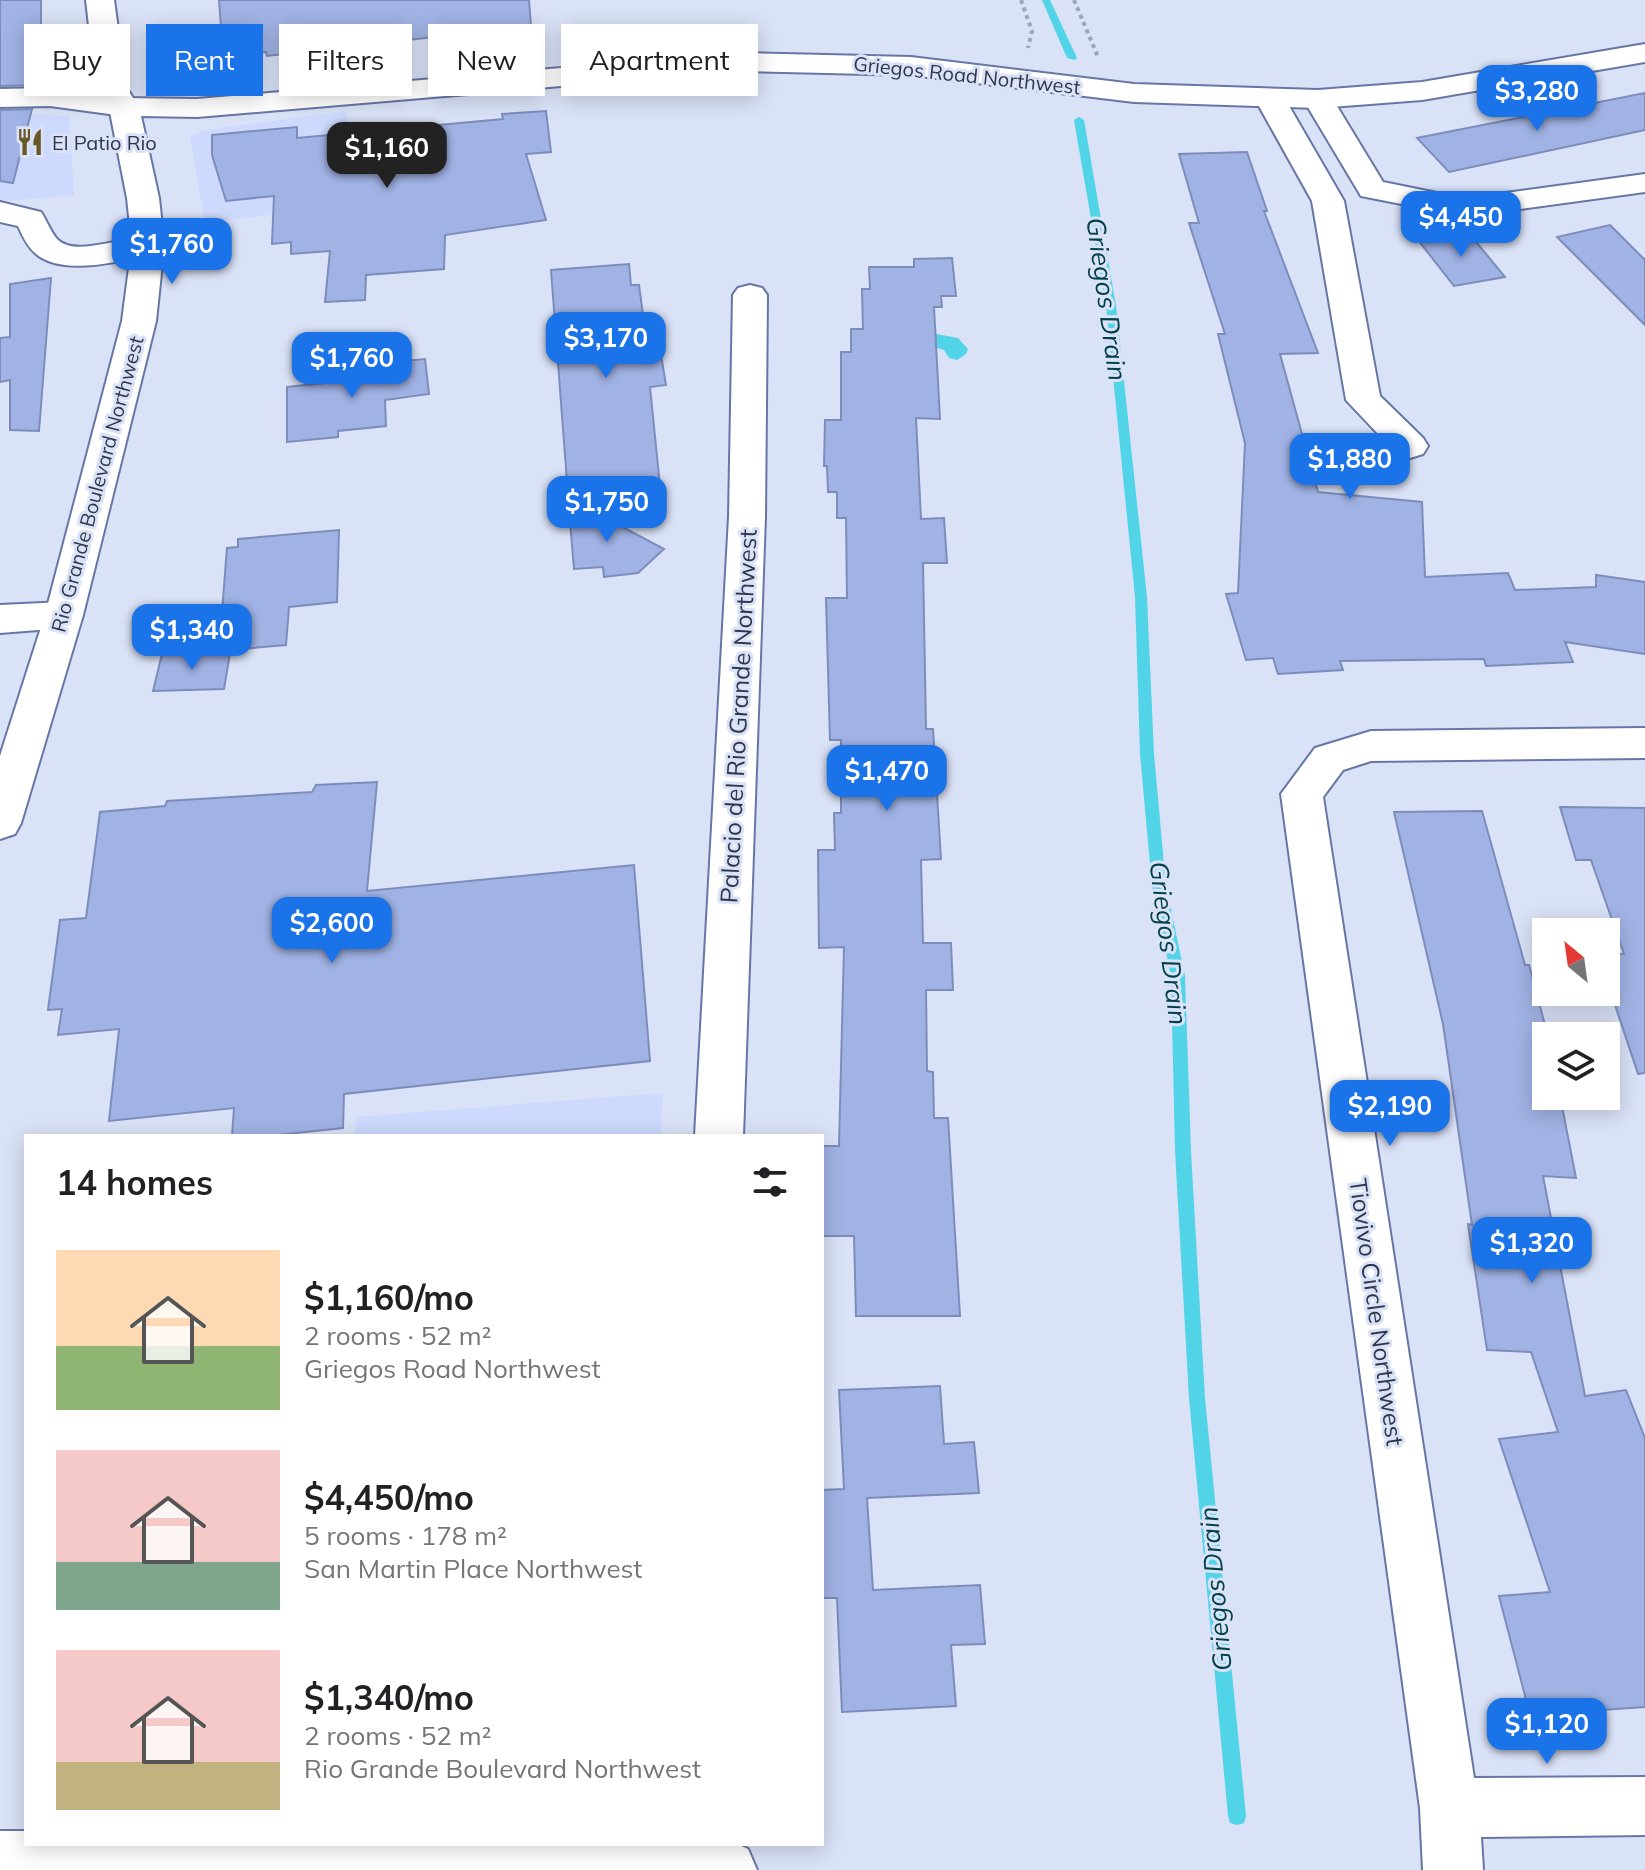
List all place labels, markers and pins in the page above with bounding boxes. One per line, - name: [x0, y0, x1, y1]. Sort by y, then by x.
- pin: $3,280: [1472, 65, 1602, 133]
- pin: $1,160: [322, 122, 452, 190]
- restaurant icon: El Patio Rio: [15, 127, 45, 157]
- place label: El Patio Rio: [52, 130, 157, 155]
- pin: $4,450: [1396, 191, 1526, 259]
- pin: $1,760: [107, 218, 237, 286]
- pin: $3,170: [541, 312, 671, 380]
- pin: $1,760: [287, 332, 417, 400]
- pin: $1,880: [1285, 433, 1415, 501]
- pin: $1,750: [542, 476, 672, 544]
- pin: $1,340: [127, 604, 257, 672]
- pin: $1,470: [822, 745, 952, 813]
- pin: $2,600: [267, 897, 397, 965]
- pin: $2,190: [1325, 1080, 1455, 1148]
- pin: $1,320: [1467, 1217, 1597, 1285]
- pin: $1,120: [1482, 1698, 1612, 1766]

